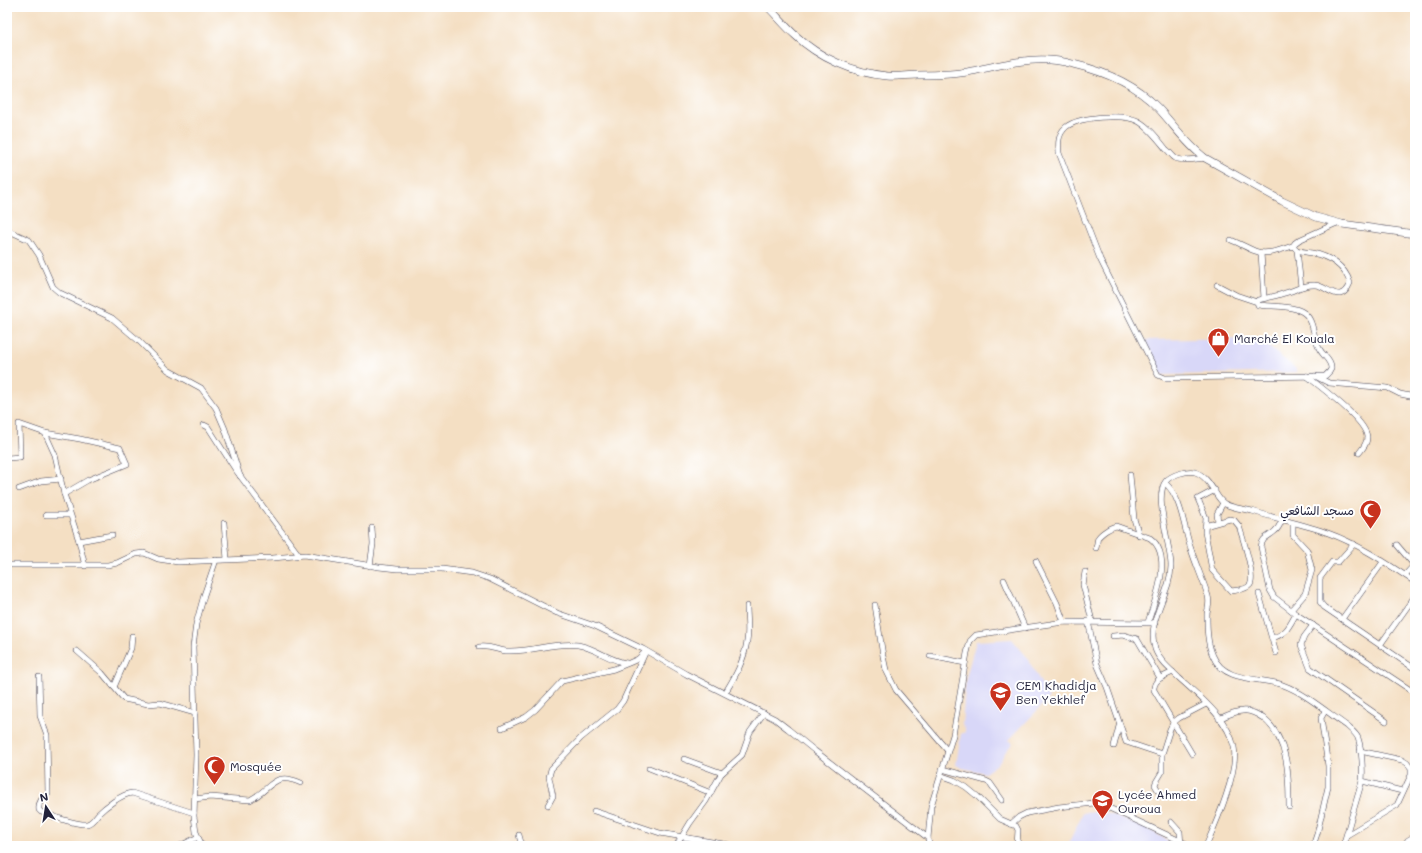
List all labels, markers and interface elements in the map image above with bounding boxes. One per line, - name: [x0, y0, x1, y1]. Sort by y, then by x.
- shop icon: Marché El Kouala: [1205, 325, 1231, 358]
- place label: Marché El Kouala: [1234, 330, 1335, 346]
- mosque icon: مسجد الشافعي: [1357, 497, 1383, 530]
- place label: مسجد الشافعي: [1280, 502, 1354, 522]
- place label: CEM Khadidja Ben Yekhlef: [1016, 677, 1097, 707]
- school or university icon: CEM Khadidja Ben Yekhlef: [987, 679, 1013, 712]
- mosque icon: Mosquée: [202, 753, 228, 786]
- place label: Mosquée: [230, 758, 282, 774]
- place label: Lycée Ahmed Ouroua: [1118, 786, 1196, 816]
- north arrow: [26, 787, 66, 827]
- school or university icon: Lycée Ahmed Ouroua: [1090, 788, 1116, 821]
- text: N: [38, 789, 49, 805]

